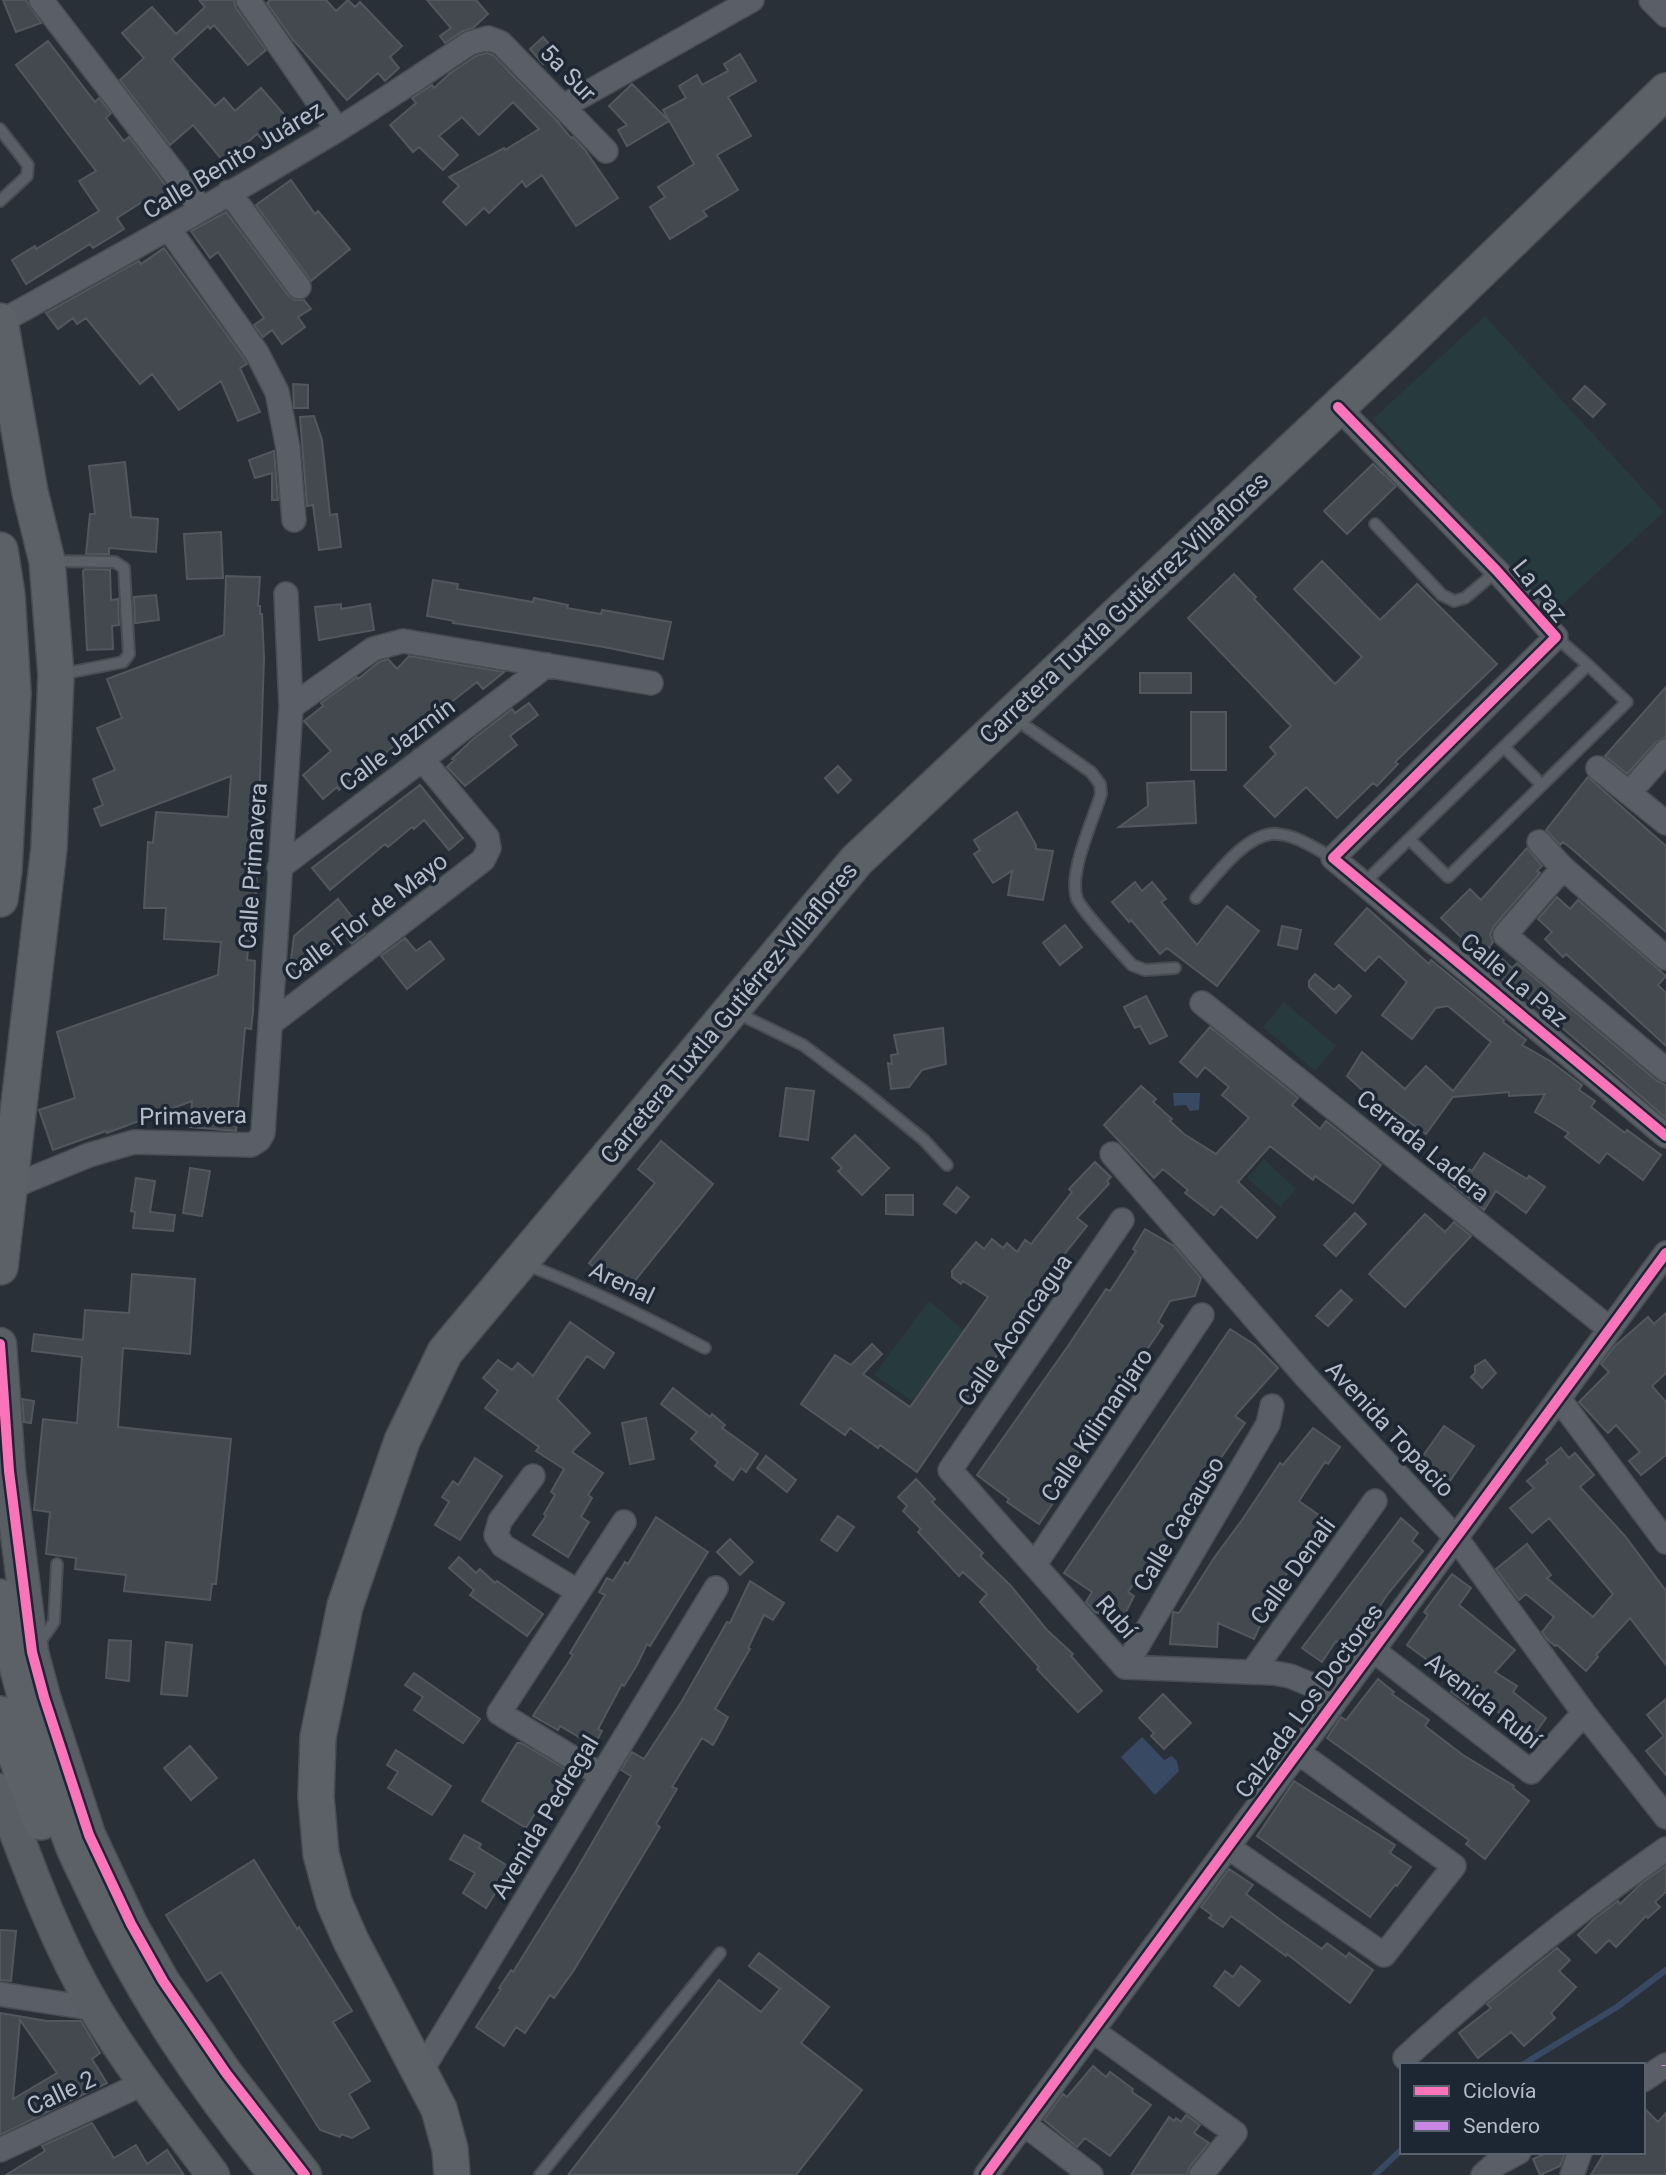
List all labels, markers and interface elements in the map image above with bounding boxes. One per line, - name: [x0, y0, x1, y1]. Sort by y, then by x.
- street label: 5a Sur: [534, 39, 602, 107]
- street label: Calle Benito Juárez: [138, 95, 328, 225]
- street label: Carretera Tuxtla Gutiérrez-Villaflores: [974, 467, 1274, 749]
- street label: La Paz: [1506, 554, 1574, 628]
- street label: Calle Jazmín: [334, 692, 460, 798]
- street label: Calle Primavera: [233, 782, 273, 950]
- street label: Calle Flor de Mayo: [279, 847, 453, 987]
- street label: Carretera Tuxtla Gutiérrez-Villaflores: [595, 857, 863, 1169]
- street label: Calle La Paz: [1455, 927, 1573, 1033]
- street label: Cerrada Ladera: [1351, 1084, 1495, 1208]
- street label: Primavera: [139, 1101, 247, 1131]
- street label: Calle Aconcagua: [952, 1248, 1078, 1412]
- street label: Arenal: [585, 1256, 659, 1310]
- street label: Calle Kilimanjaro: [1035, 1343, 1159, 1507]
- street label: Avenida Topacio: [1320, 1355, 1460, 1503]
- street label: Calle Cacauso: [1128, 1451, 1230, 1597]
- street label: Calle Denali: [1245, 1512, 1341, 1630]
- street label: Rubí: [1090, 1590, 1143, 1645]
- street label: Calzada Los Doctores: [1229, 1598, 1389, 1804]
- street label: Avenida Rubí: [1420, 1647, 1547, 1755]
- street label: Avenida Pedregal: [485, 1730, 605, 1904]
- legend: [1400, 2063, 1645, 2154]
- street label: Calle 2: [22, 2065, 100, 2121]
- text: Ciclovía: [1463, 2079, 1537, 2103]
- text: Sendero: [1463, 2114, 1540, 2138]

